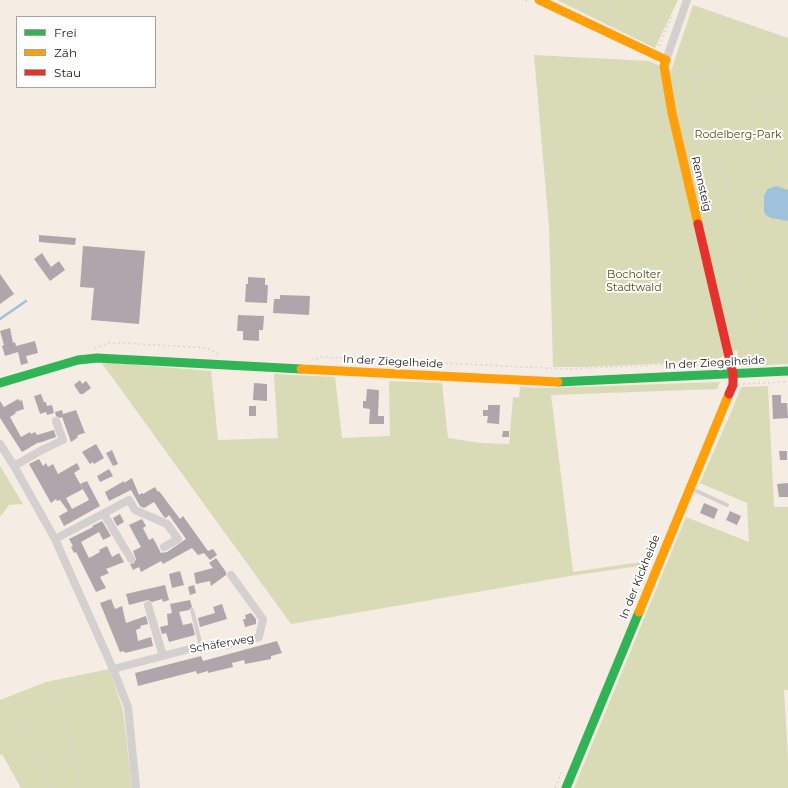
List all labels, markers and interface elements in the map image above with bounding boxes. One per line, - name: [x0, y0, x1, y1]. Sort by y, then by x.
- legend: [16, 16, 156, 88]
- text: Frei: [54, 25, 77, 40]
- text: Zäh: [54, 45, 77, 60]
- text: Stau: [54, 65, 81, 80]
- park label: Rodelberg-Park: [694, 128, 782, 142]
- street label: Rennsteig: [688, 155, 714, 213]
- park label: Bocholter Stadtwald: [606, 268, 662, 294]
- street label: In der Ziegelheide: [343, 353, 443, 371]
- street label: In der Ziegelheide: [665, 354, 765, 372]
- street label: In der Kickheide: [617, 533, 663, 621]
- street label: Schäferweg: [189, 632, 255, 656]

